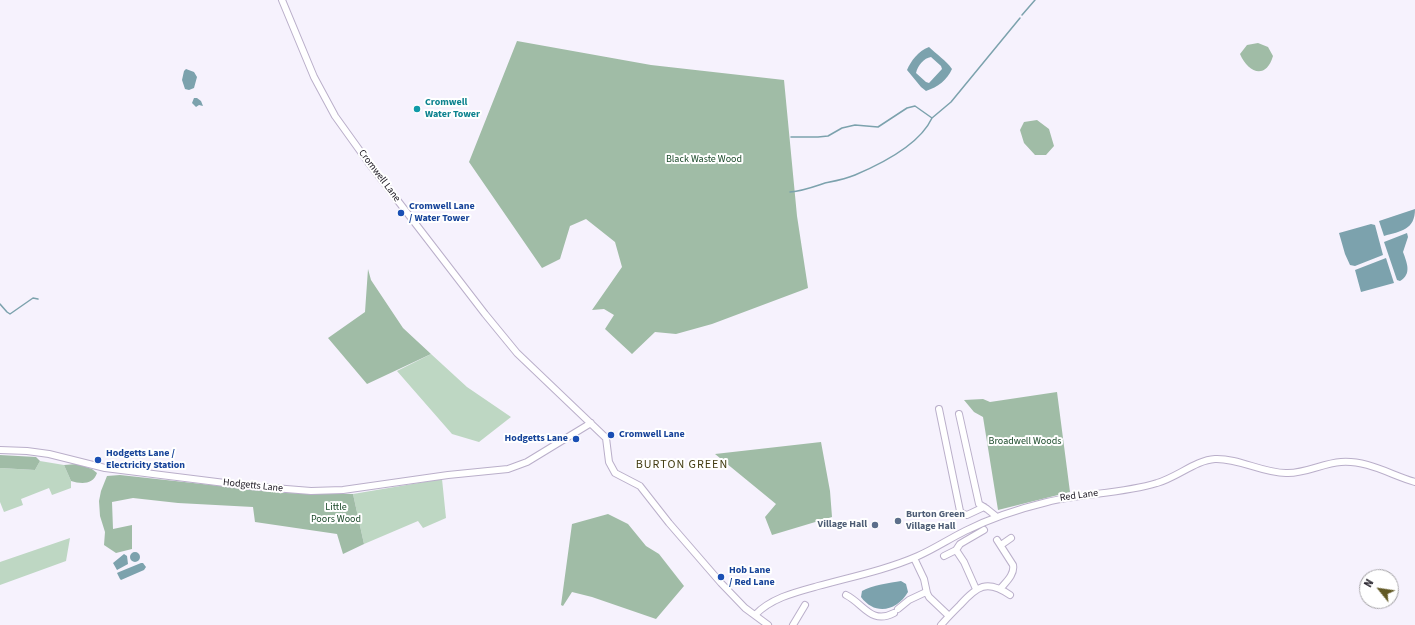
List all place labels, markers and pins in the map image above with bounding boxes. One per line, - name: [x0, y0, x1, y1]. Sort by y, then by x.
- place label: Cromwell Water Tower: [425, 97, 480, 120]
- marker: Cromwell Water Tower: [412, 104, 422, 114]
- place label: Cromwell Lane / Water Tower: [409, 201, 475, 224]
- marker: Cromwell Lane / Water Tower: [396, 208, 406, 218]
- place label: Cromwell Lane: [619, 429, 685, 441]
- marker: Cromwell Lane: [606, 430, 616, 440]
- place label: Hodgetts Lane: [505, 433, 568, 445]
- marker: Hodgetts Lane: [571, 434, 581, 444]
- place label: Hodgetts Lane / Electricity Station: [106, 448, 185, 472]
- marker: Hodgetts Lane / Electricity Station: [93, 455, 103, 465]
- place label: Burton Green Village Hall: [906, 509, 965, 532]
- marker: Burton Green Village Hall: [893, 516, 903, 526]
- place label: Village Hall: [818, 519, 867, 531]
- marker: Village Hall: [870, 520, 880, 530]
- place label: Hob Lane / Red Lane: [729, 565, 775, 588]
- marker: Hob Lane / Red Lane: [716, 572, 726, 582]

